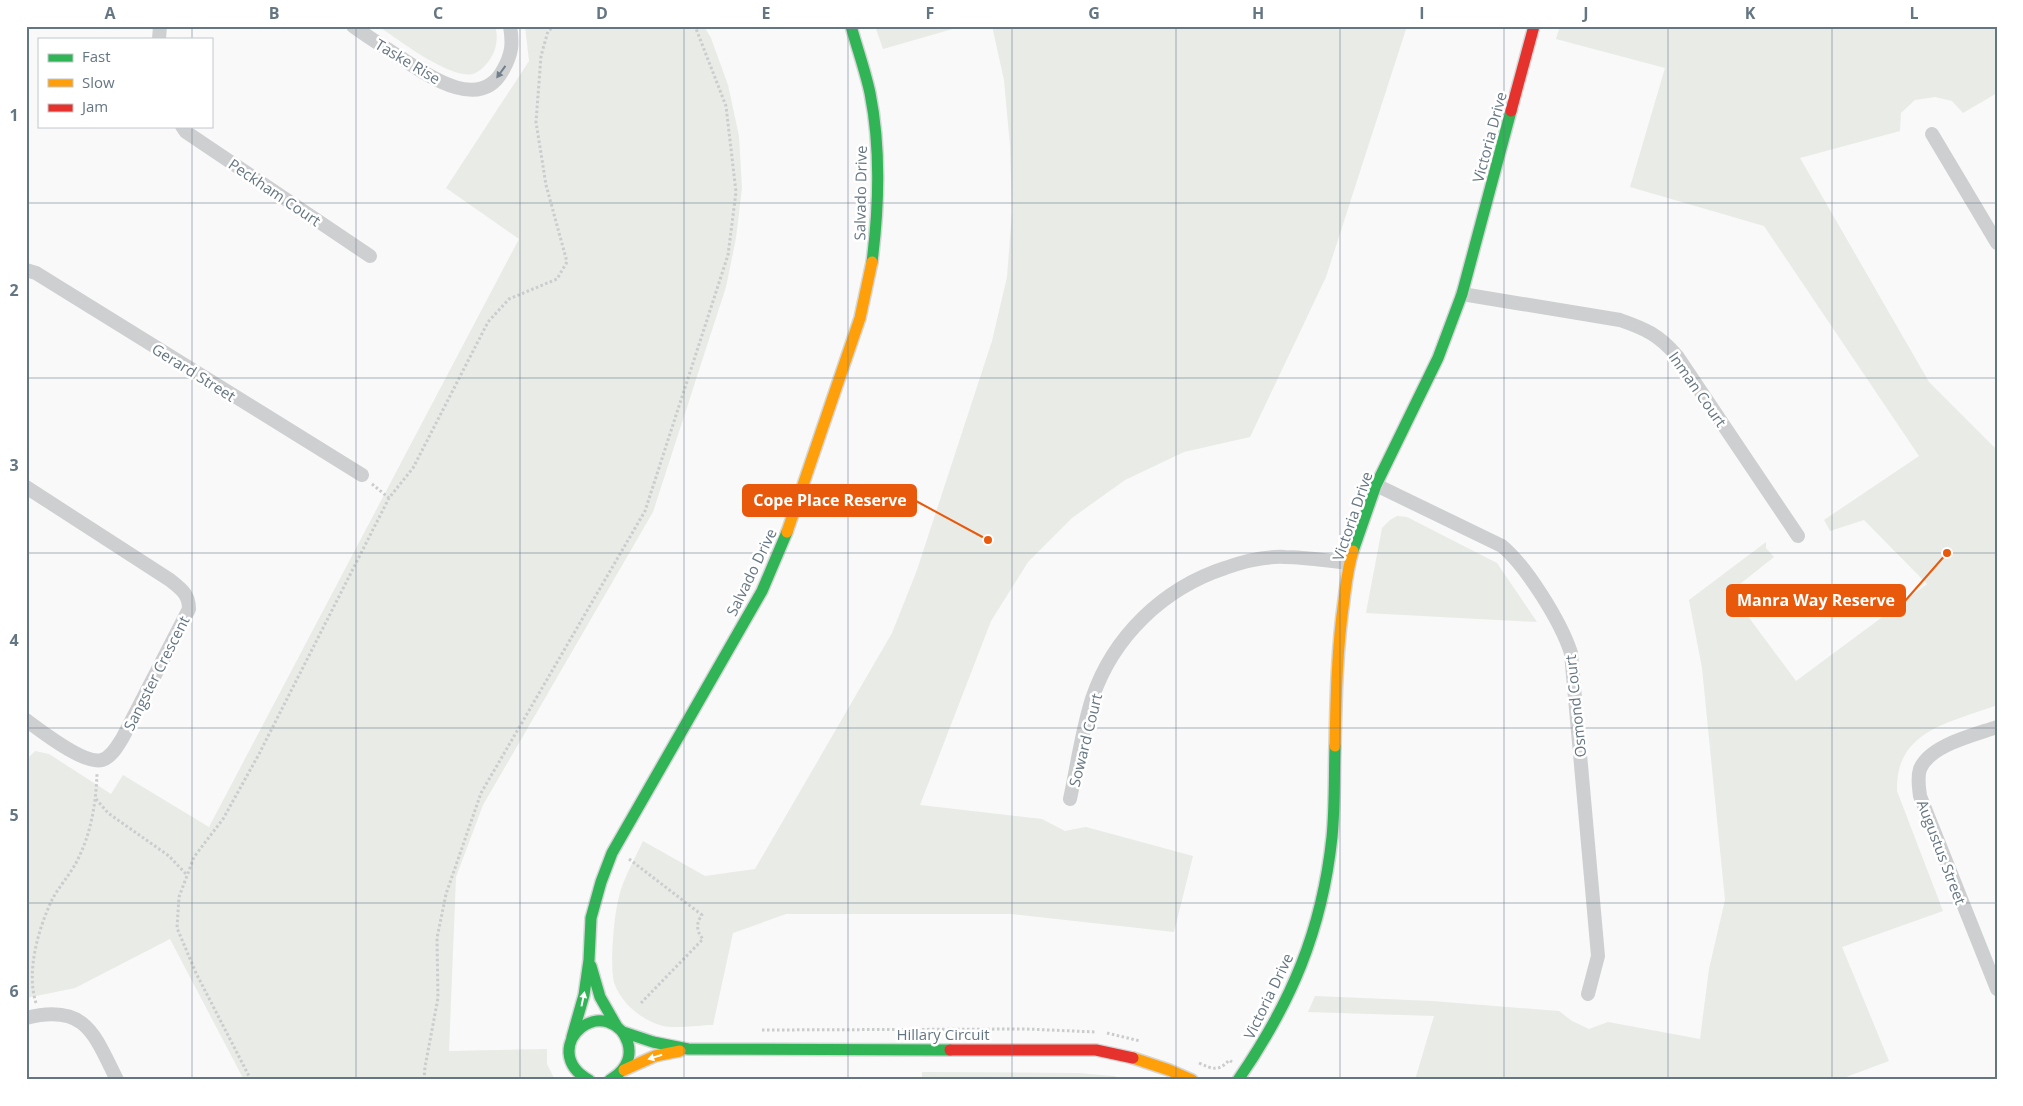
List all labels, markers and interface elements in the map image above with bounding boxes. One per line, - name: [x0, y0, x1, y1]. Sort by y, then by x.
- text: A: [104, 2, 116, 24]
- text: B: [269, 2, 279, 24]
- text: C: [433, 2, 443, 24]
- text: D: [596, 2, 608, 24]
- text: E: [762, 2, 771, 24]
- text: F: [926, 2, 934, 24]
- text: G: [1088, 2, 1100, 24]
- text: H: [1252, 2, 1264, 24]
- text: I: [1419, 2, 1425, 24]
- text: J: [1581, 2, 1589, 24]
- text: K: [1745, 2, 1756, 24]
- text: L: [1909, 2, 1919, 24]
- street label: Taske Rise: [372, 34, 444, 88]
- legend: [38, 38, 212, 128]
- text: Fast: [82, 46, 111, 66]
- one-way arrow: [496, 65, 506, 79]
- text: Slow: [82, 72, 115, 92]
- street label: Victoria Drive: [1467, 89, 1511, 185]
- text: Jam: [80, 96, 108, 116]
- text: 1: [9, 104, 19, 126]
- street label: Salvado Drive: [849, 145, 871, 241]
- street label: Peckham Court: [225, 154, 325, 230]
- text: 2: [9, 279, 19, 301]
- street label: Gerard Street: [148, 338, 240, 406]
- street label: Inman Court: [1665, 347, 1731, 431]
- text: 3: [9, 454, 19, 476]
- street label: Victoria Drive: [1327, 469, 1377, 563]
- callout: Cope Place Reserve: [743, 485, 916, 516]
- text: Cope Place Reserve: [753, 489, 907, 511]
- street label: Salvado Drive: [721, 525, 781, 619]
- callout: Manra Way Reserve: [1727, 585, 1905, 616]
- text: Manra Way Reserve: [1737, 589, 1895, 611]
- street label: Sangster Crescent: [118, 612, 194, 734]
- text: 4: [9, 629, 19, 651]
- street label: Osmond Court: [1560, 654, 1590, 758]
- street label: Soward Court: [1064, 691, 1106, 789]
- street label: Augustus Street: [1913, 797, 1971, 907]
- text: 5: [9, 804, 19, 826]
- street label: Victoria Drive: [1239, 950, 1297, 1042]
- text: 6: [9, 980, 19, 1002]
- one-way arrow: [579, 992, 587, 1007]
- street label: Hillary Circuit: [896, 1024, 990, 1044]
- one-way arrow: [647, 1053, 662, 1061]

